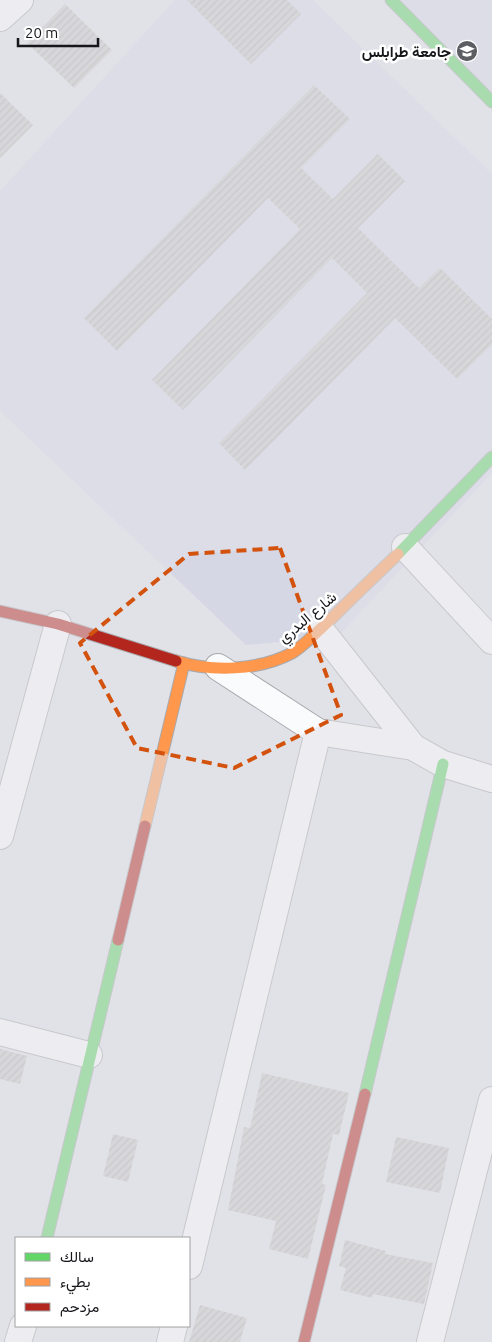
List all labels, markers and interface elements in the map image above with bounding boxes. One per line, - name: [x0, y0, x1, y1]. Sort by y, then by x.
- scale bar: [18, 15, 98, 47]
- text: 20 m: [25, 24, 58, 41]
- school or university icon: جامعة طرابلس: [455, 39, 479, 63]
- place label: جامعة طرابلس: [362, 43, 451, 61]
- street label: شارع البدري: [275, 588, 343, 650]
- legend: [15, 1237, 190, 1327]
- text: سالك: [60, 1248, 94, 1265]
- text: بطيء: [60, 1273, 90, 1295]
- text: مزدحم: [60, 1298, 99, 1317]

